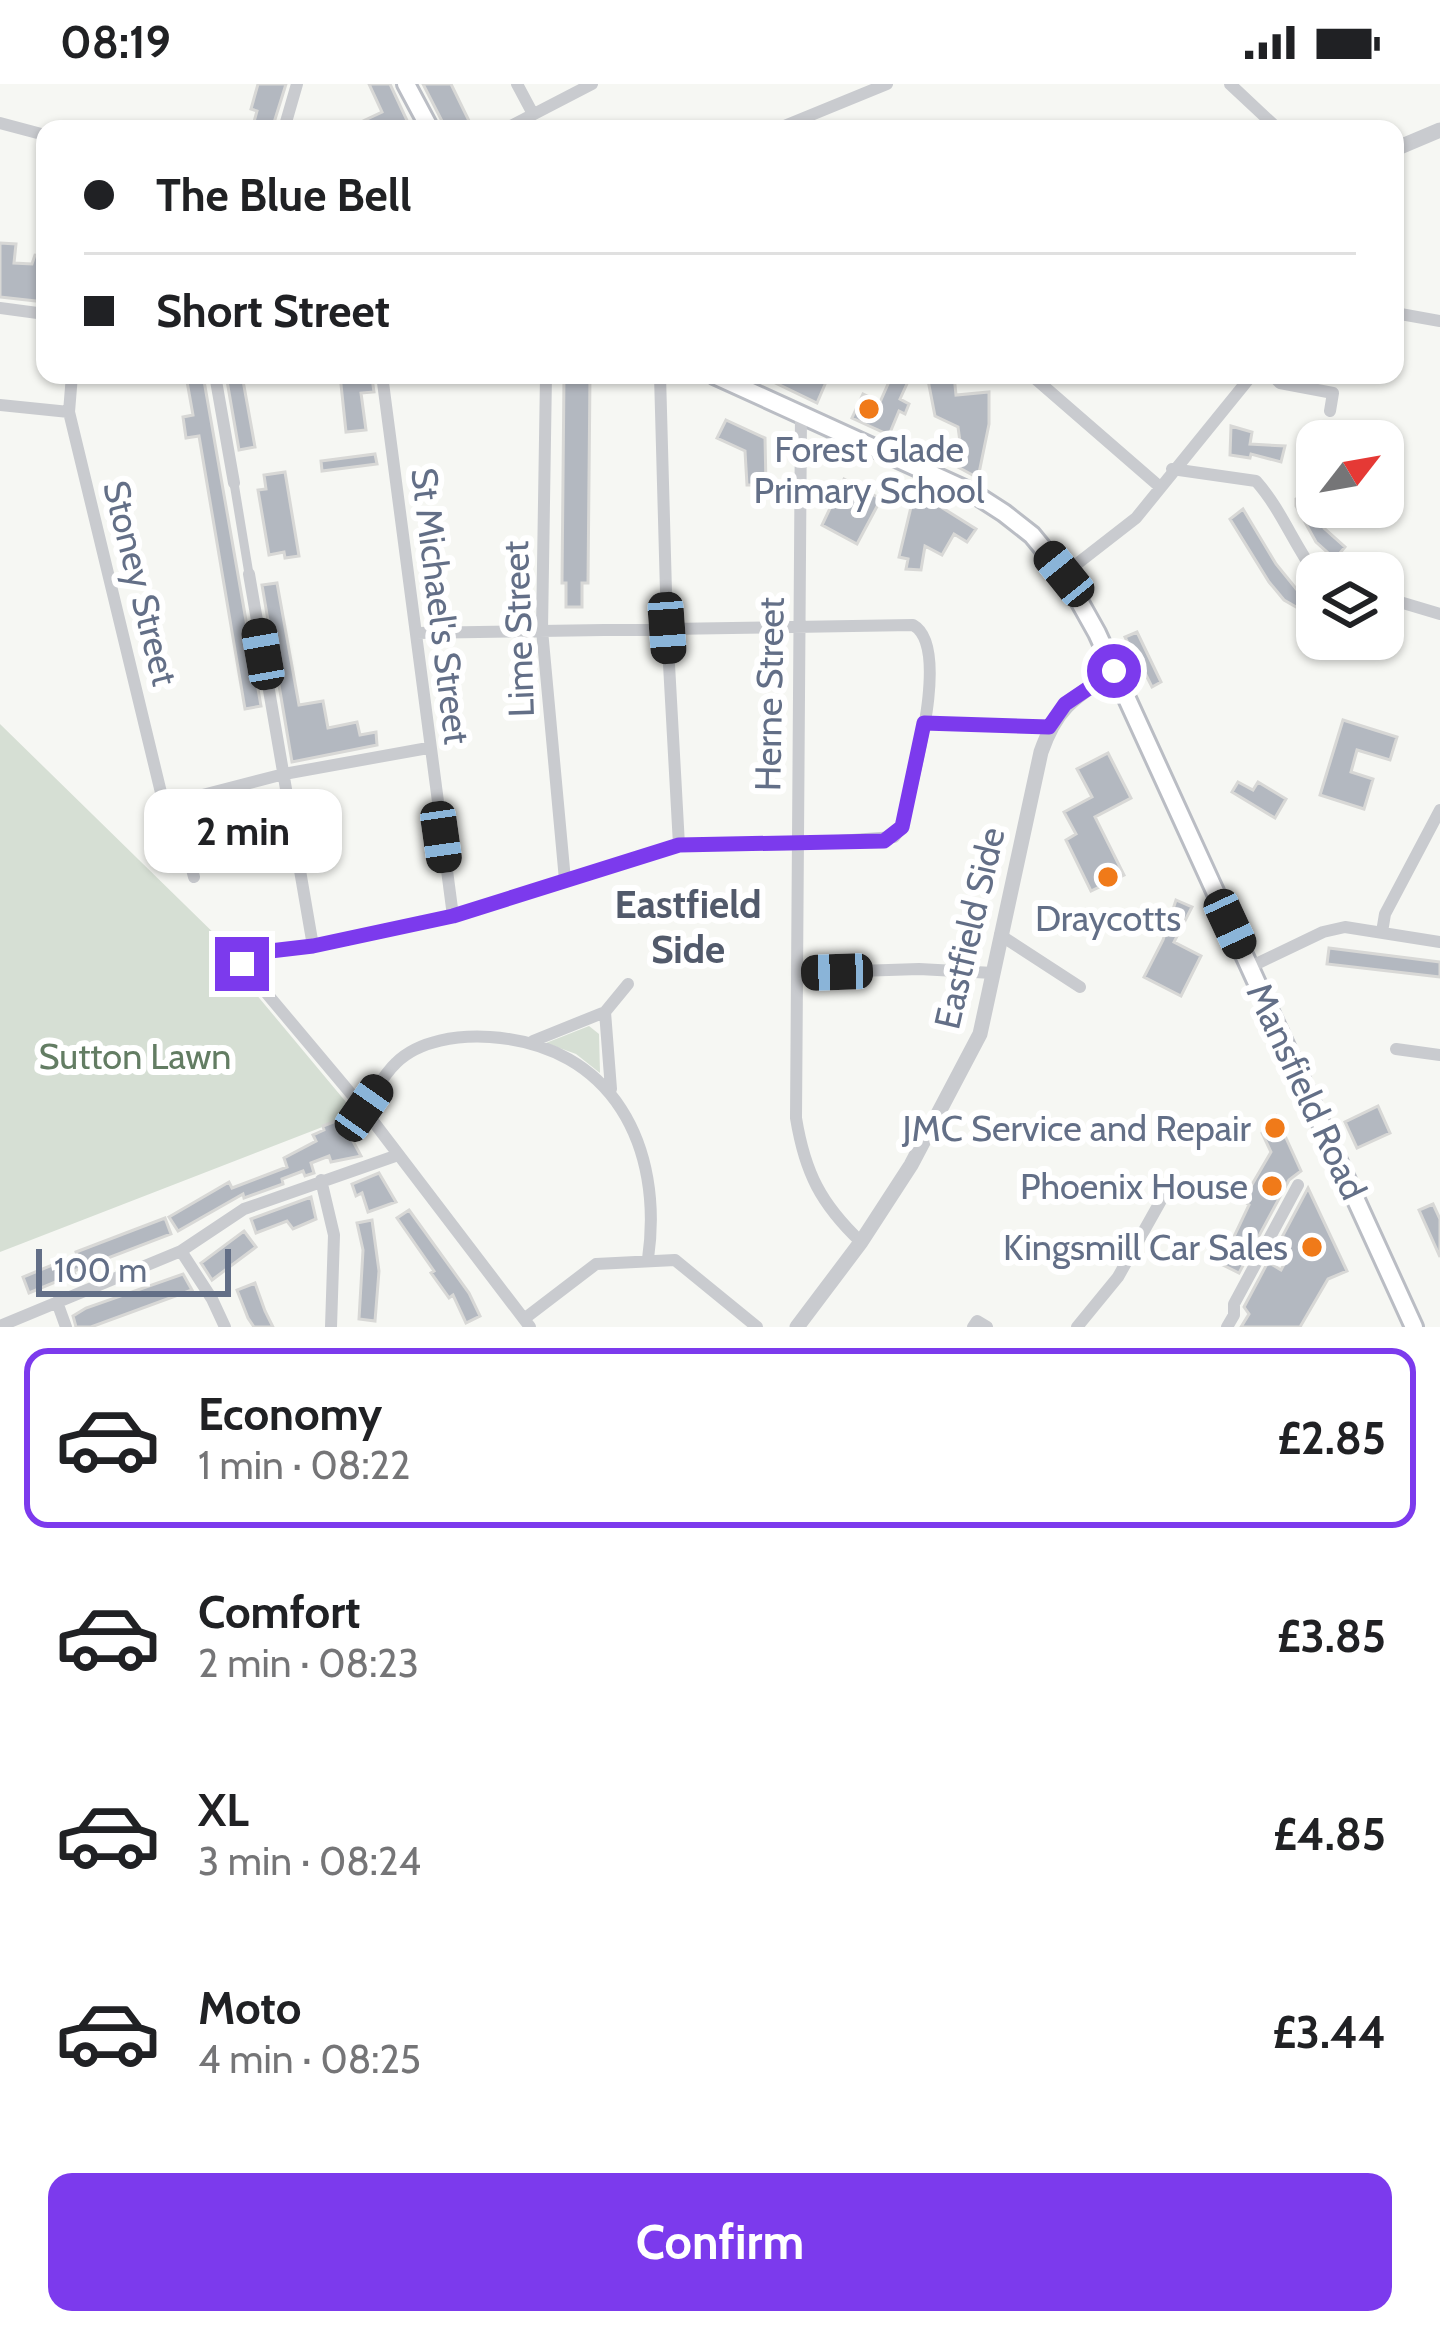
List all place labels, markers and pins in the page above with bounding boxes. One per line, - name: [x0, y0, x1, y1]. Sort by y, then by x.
- marker: Forest Glade Primary School: [856, 396, 882, 422]
- place label: Forest Glade Primary School: [754, 427, 985, 512]
- marker: Draycotts: [1095, 864, 1121, 890]
- place label: Draycotts: [1035, 896, 1181, 940]
- place label: JMC Service and Repair: [902, 1106, 1252, 1150]
- marker: JMC Service and Repair: [1262, 1115, 1288, 1141]
- place label: Phoenix House: [1020, 1164, 1248, 1208]
- marker: Phoenix House: [1259, 1173, 1285, 1199]
- place label: Kingsmill Car Sales: [1003, 1225, 1288, 1269]
- marker: Kingsmill Car Sales: [1299, 1234, 1325, 1260]

